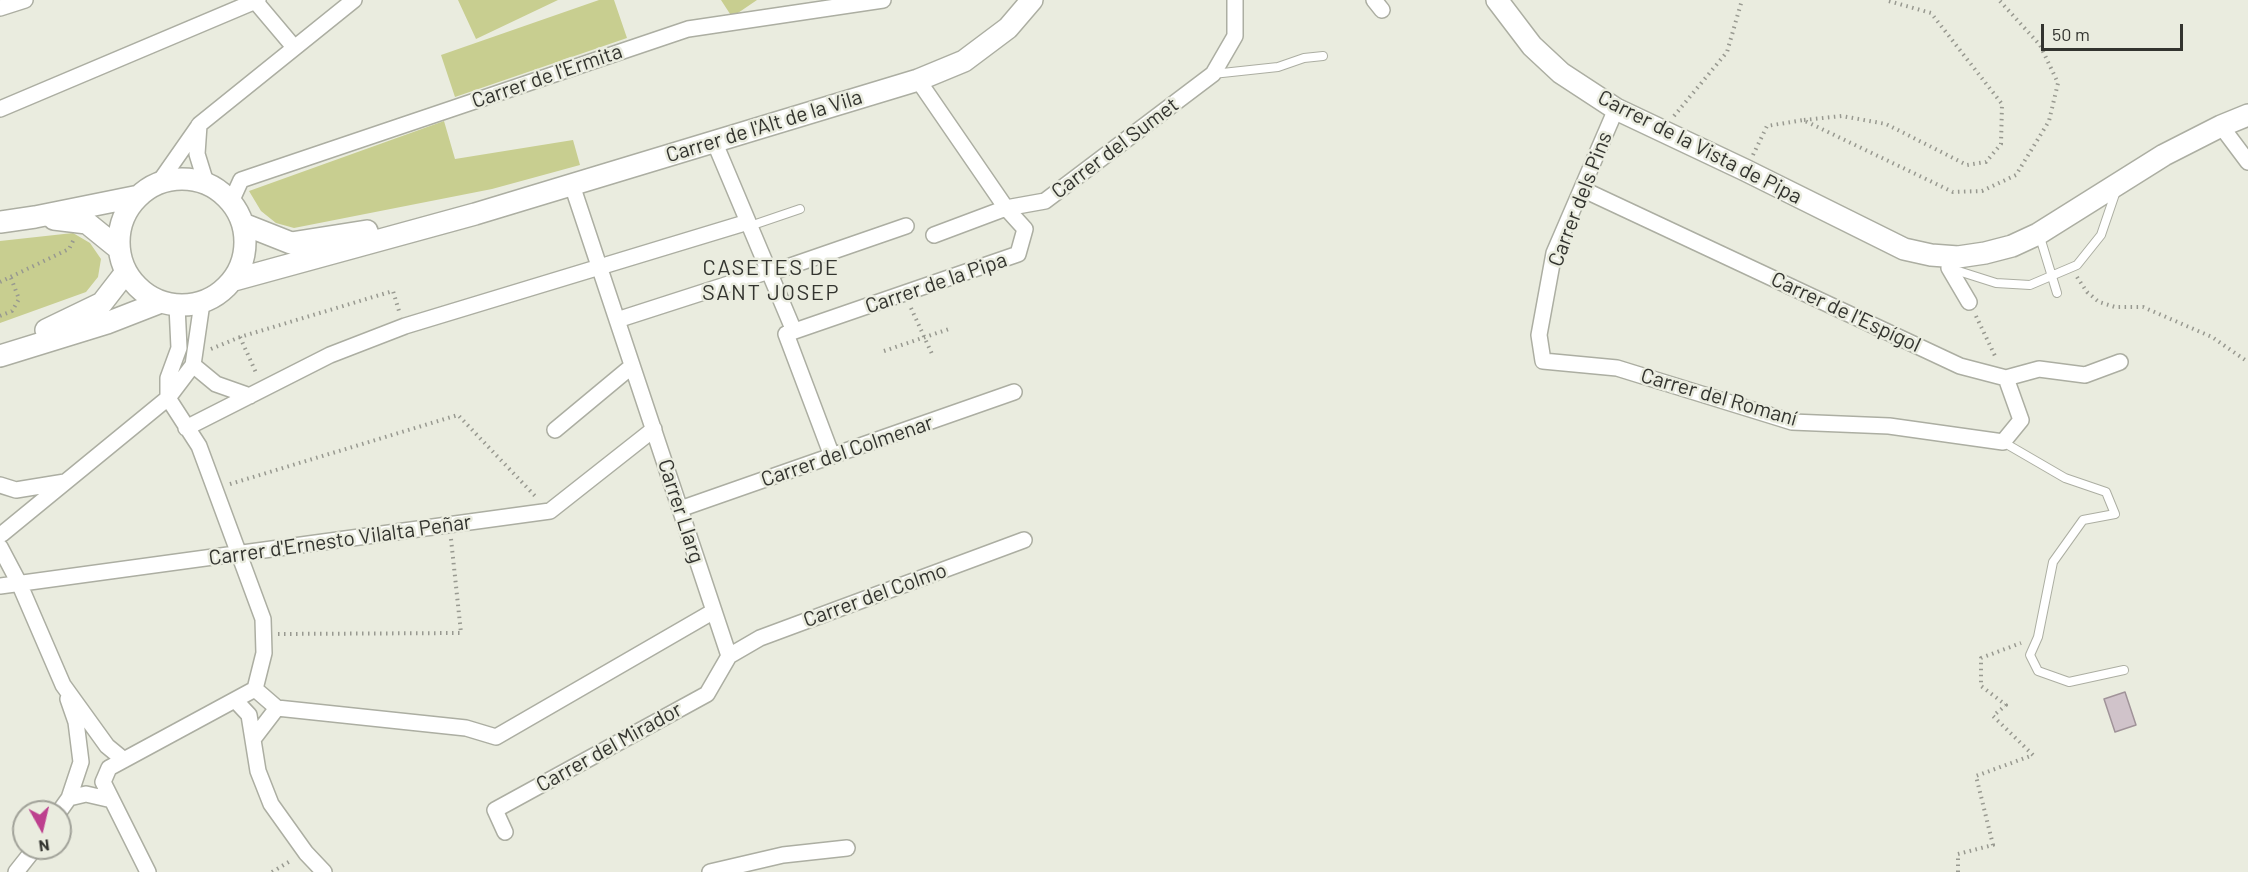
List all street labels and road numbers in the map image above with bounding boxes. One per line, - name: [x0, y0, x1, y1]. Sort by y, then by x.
- street label: Carrer de l'Ermita: [468, 38, 626, 114]
- street label: Carrer de l'Alt de la Vila: [663, 84, 865, 168]
- street label: Carrer de la Vista de Pipa: [1594, 85, 1806, 209]
- street label: Carrer del Sumet: [1046, 92, 1184, 204]
- street label: Carrer dels Pins: [1543, 128, 1617, 270]
- street label: Carrer de la Pipa: [862, 247, 1010, 319]
- street label: Carrer de l'Espígol: [1767, 266, 1925, 358]
- street label: Carrer del Romaní: [1638, 363, 1800, 431]
- street label: Carrer del Colmenar: [758, 410, 936, 492]
- street label: Carrer Llarg: [652, 456, 710, 566]
- street label: Carrer d'Ernesto Vilalta Peñar: [207, 509, 473, 571]
- street label: Carrer del Colmo: [800, 557, 950, 633]
- street label: Carrer del Mirador: [532, 697, 686, 797]

